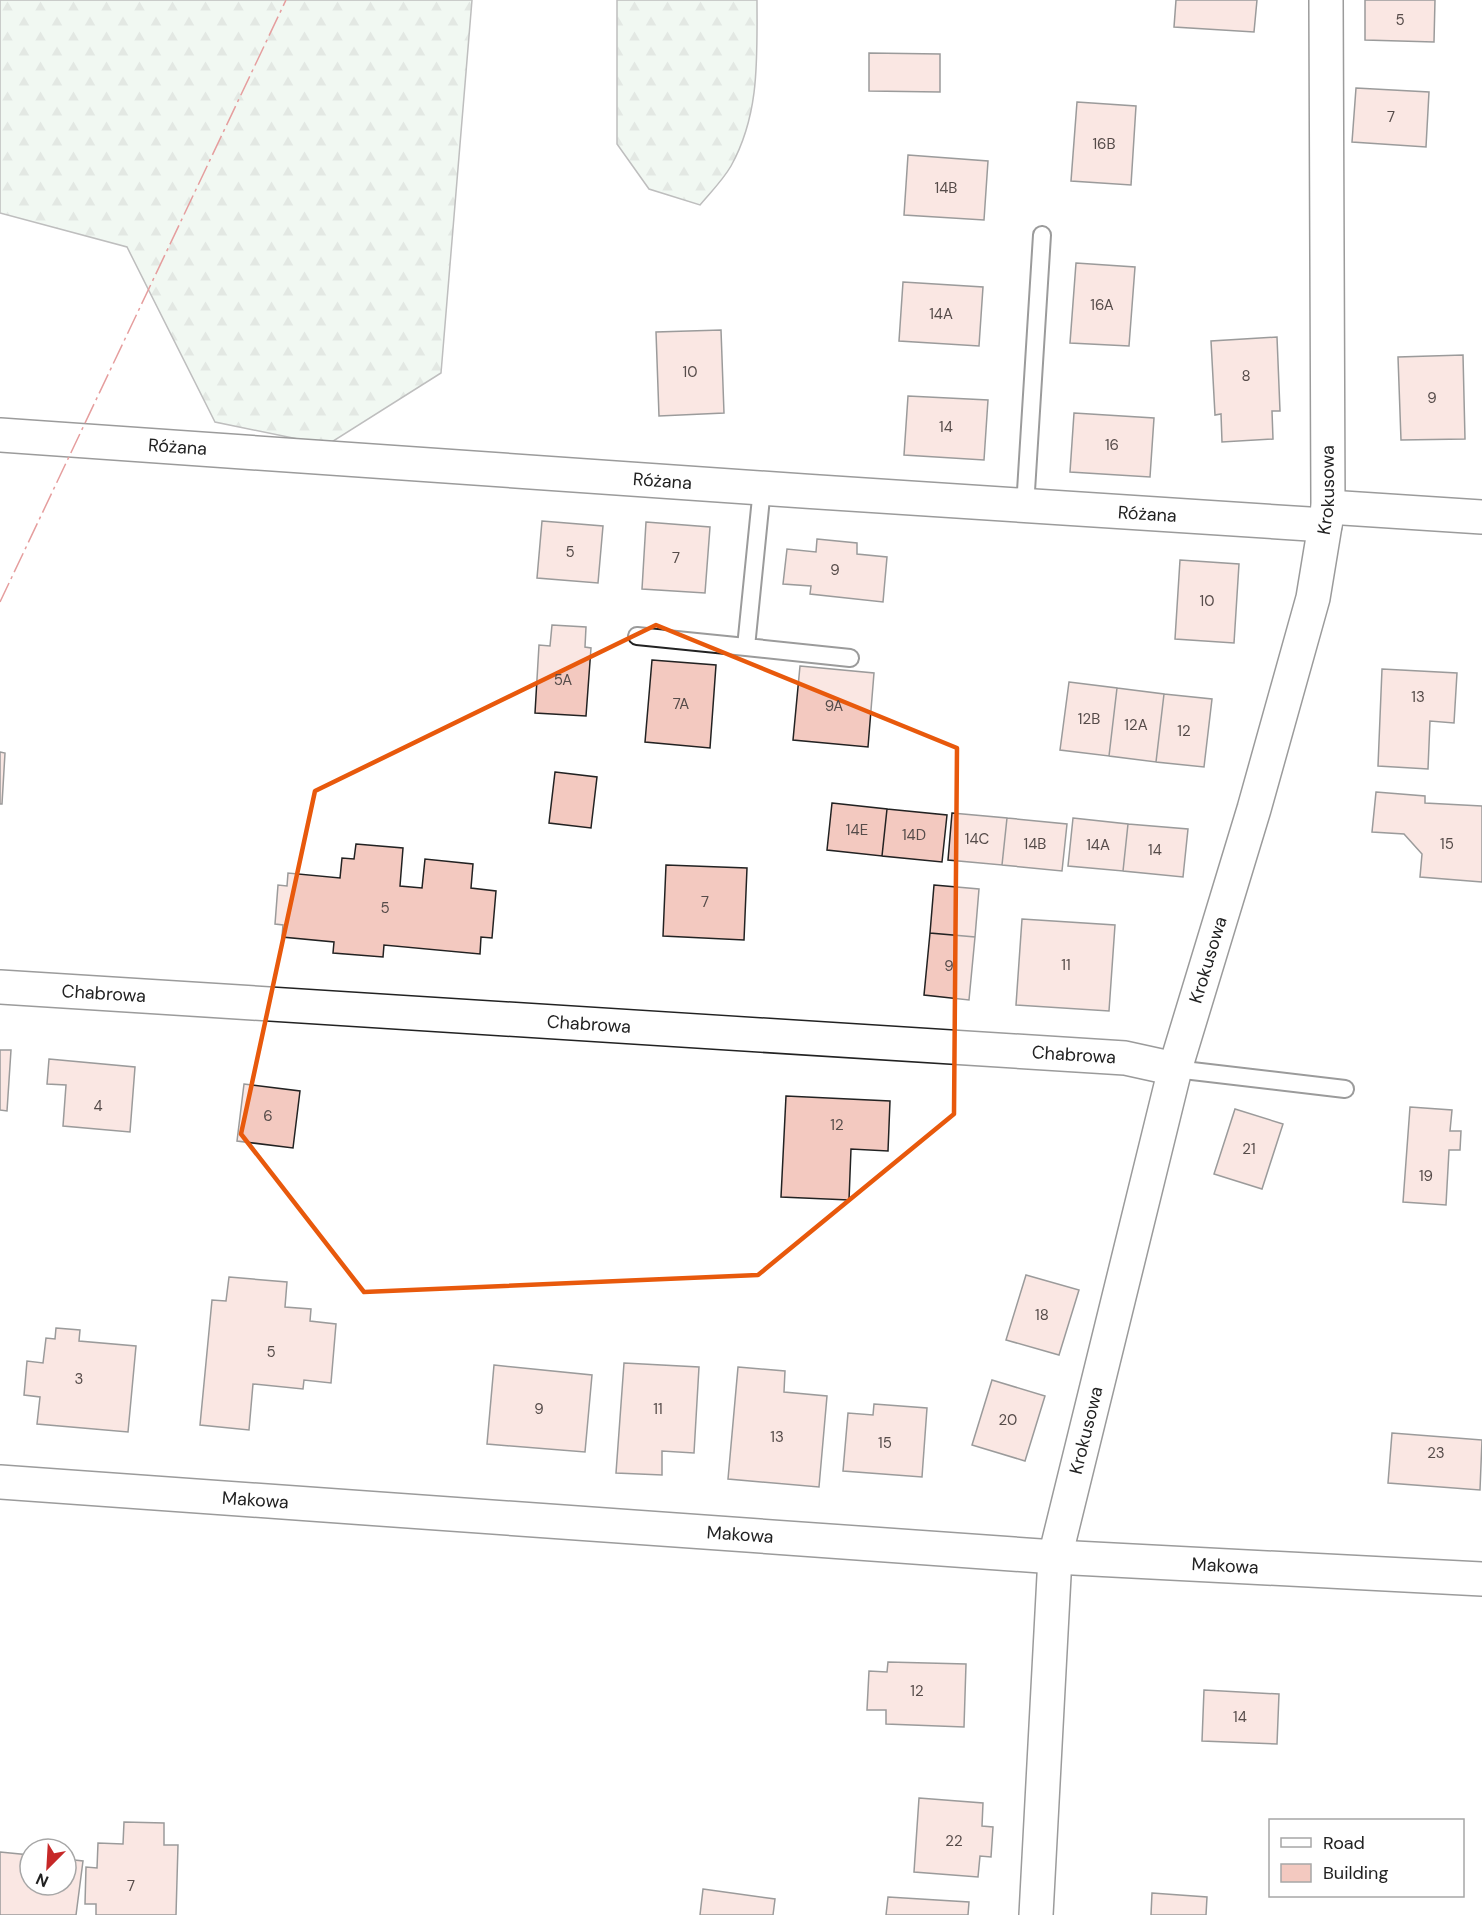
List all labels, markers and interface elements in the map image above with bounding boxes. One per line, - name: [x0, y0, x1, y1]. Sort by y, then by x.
- house number: 5: [1395, 10, 1405, 30]
- house number: 7: [1387, 107, 1395, 127]
- house number: 16B: [1092, 134, 1116, 154]
- house number: 14B: [935, 178, 957, 198]
- house number: 16A: [1090, 295, 1114, 315]
- house number: 14A: [929, 304, 953, 324]
- house number: 10: [683, 362, 697, 382]
- house number: 8: [1241, 366, 1251, 386]
- house number: 9: [1427, 388, 1437, 408]
- house number: 14: [939, 417, 953, 437]
- street label: Różana: [147, 433, 208, 461]
- house number: 16: [1105, 435, 1119, 455]
- street label: Krokusowa: [1312, 445, 1340, 536]
- street label: Różana: [632, 467, 693, 495]
- street label: Różana: [1117, 500, 1177, 528]
- house number: 5: [565, 542, 575, 562]
- house number: 7: [672, 548, 680, 568]
- house number: 9: [830, 560, 840, 580]
- house number: 10: [1200, 591, 1214, 611]
- house number: 5A: [554, 670, 572, 690]
- house number: 13: [1411, 687, 1425, 707]
- house number: 7A: [673, 694, 689, 714]
- house number: 9A: [825, 696, 843, 716]
- house number: 12B: [1078, 709, 1100, 729]
- house number: 12A: [1124, 715, 1148, 735]
- house number: 12: [1177, 721, 1191, 741]
- house number: 14E: [846, 820, 868, 840]
- house number: 14D: [902, 825, 926, 845]
- house number: 14C: [965, 829, 990, 849]
- house number: 14B: [1024, 834, 1046, 854]
- house number: 15: [1440, 834, 1454, 854]
- house number: 14A: [1086, 835, 1110, 855]
- house number: 14: [1148, 840, 1162, 860]
- house number: 7: [701, 892, 709, 912]
- house number: 5: [380, 898, 390, 918]
- street label: Krokusowa: [1184, 914, 1233, 1006]
- house number: 11: [1061, 955, 1071, 975]
- house number: 9: [944, 956, 954, 976]
- street label: Chabrowa: [61, 979, 147, 1008]
- street label: Chabrowa: [546, 1010, 632, 1039]
- street label: Chabrowa: [1031, 1040, 1117, 1069]
- house number: 4: [93, 1096, 103, 1116]
- house number: 6: [263, 1106, 273, 1126]
- house number: 12: [830, 1115, 844, 1135]
- house number: 21: [1242, 1139, 1256, 1159]
- house number: 19: [1419, 1166, 1433, 1186]
- house number: 18: [1035, 1305, 1049, 1325]
- house number: 5: [266, 1342, 276, 1362]
- house number: 3: [75, 1369, 83, 1389]
- street label: Krokusowa: [1064, 1384, 1109, 1477]
- house number: 9: [534, 1399, 544, 1419]
- house number: 11: [653, 1399, 663, 1419]
- house number: 20: [999, 1410, 1017, 1430]
- house number: 13: [770, 1427, 784, 1447]
- house number: 15: [878, 1433, 892, 1453]
- house number: 23: [1427, 1443, 1445, 1463]
- street label: Makowa: [221, 1486, 290, 1514]
- street label: Makowa: [706, 1520, 774, 1549]
- street label: Makowa: [1191, 1552, 1259, 1579]
- house number: 12: [910, 1681, 924, 1701]
- house number: 14: [1233, 1707, 1247, 1727]
- legend: [1269, 1819, 1464, 1897]
- house number: 22: [945, 1831, 963, 1851]
- text: Road: [1323, 1831, 1365, 1855]
- north arrow: [18, 1837, 78, 1897]
- text: Building: [1323, 1861, 1388, 1885]
- text: N: [33, 1868, 52, 1892]
- house number: 7: [127, 1876, 135, 1896]

